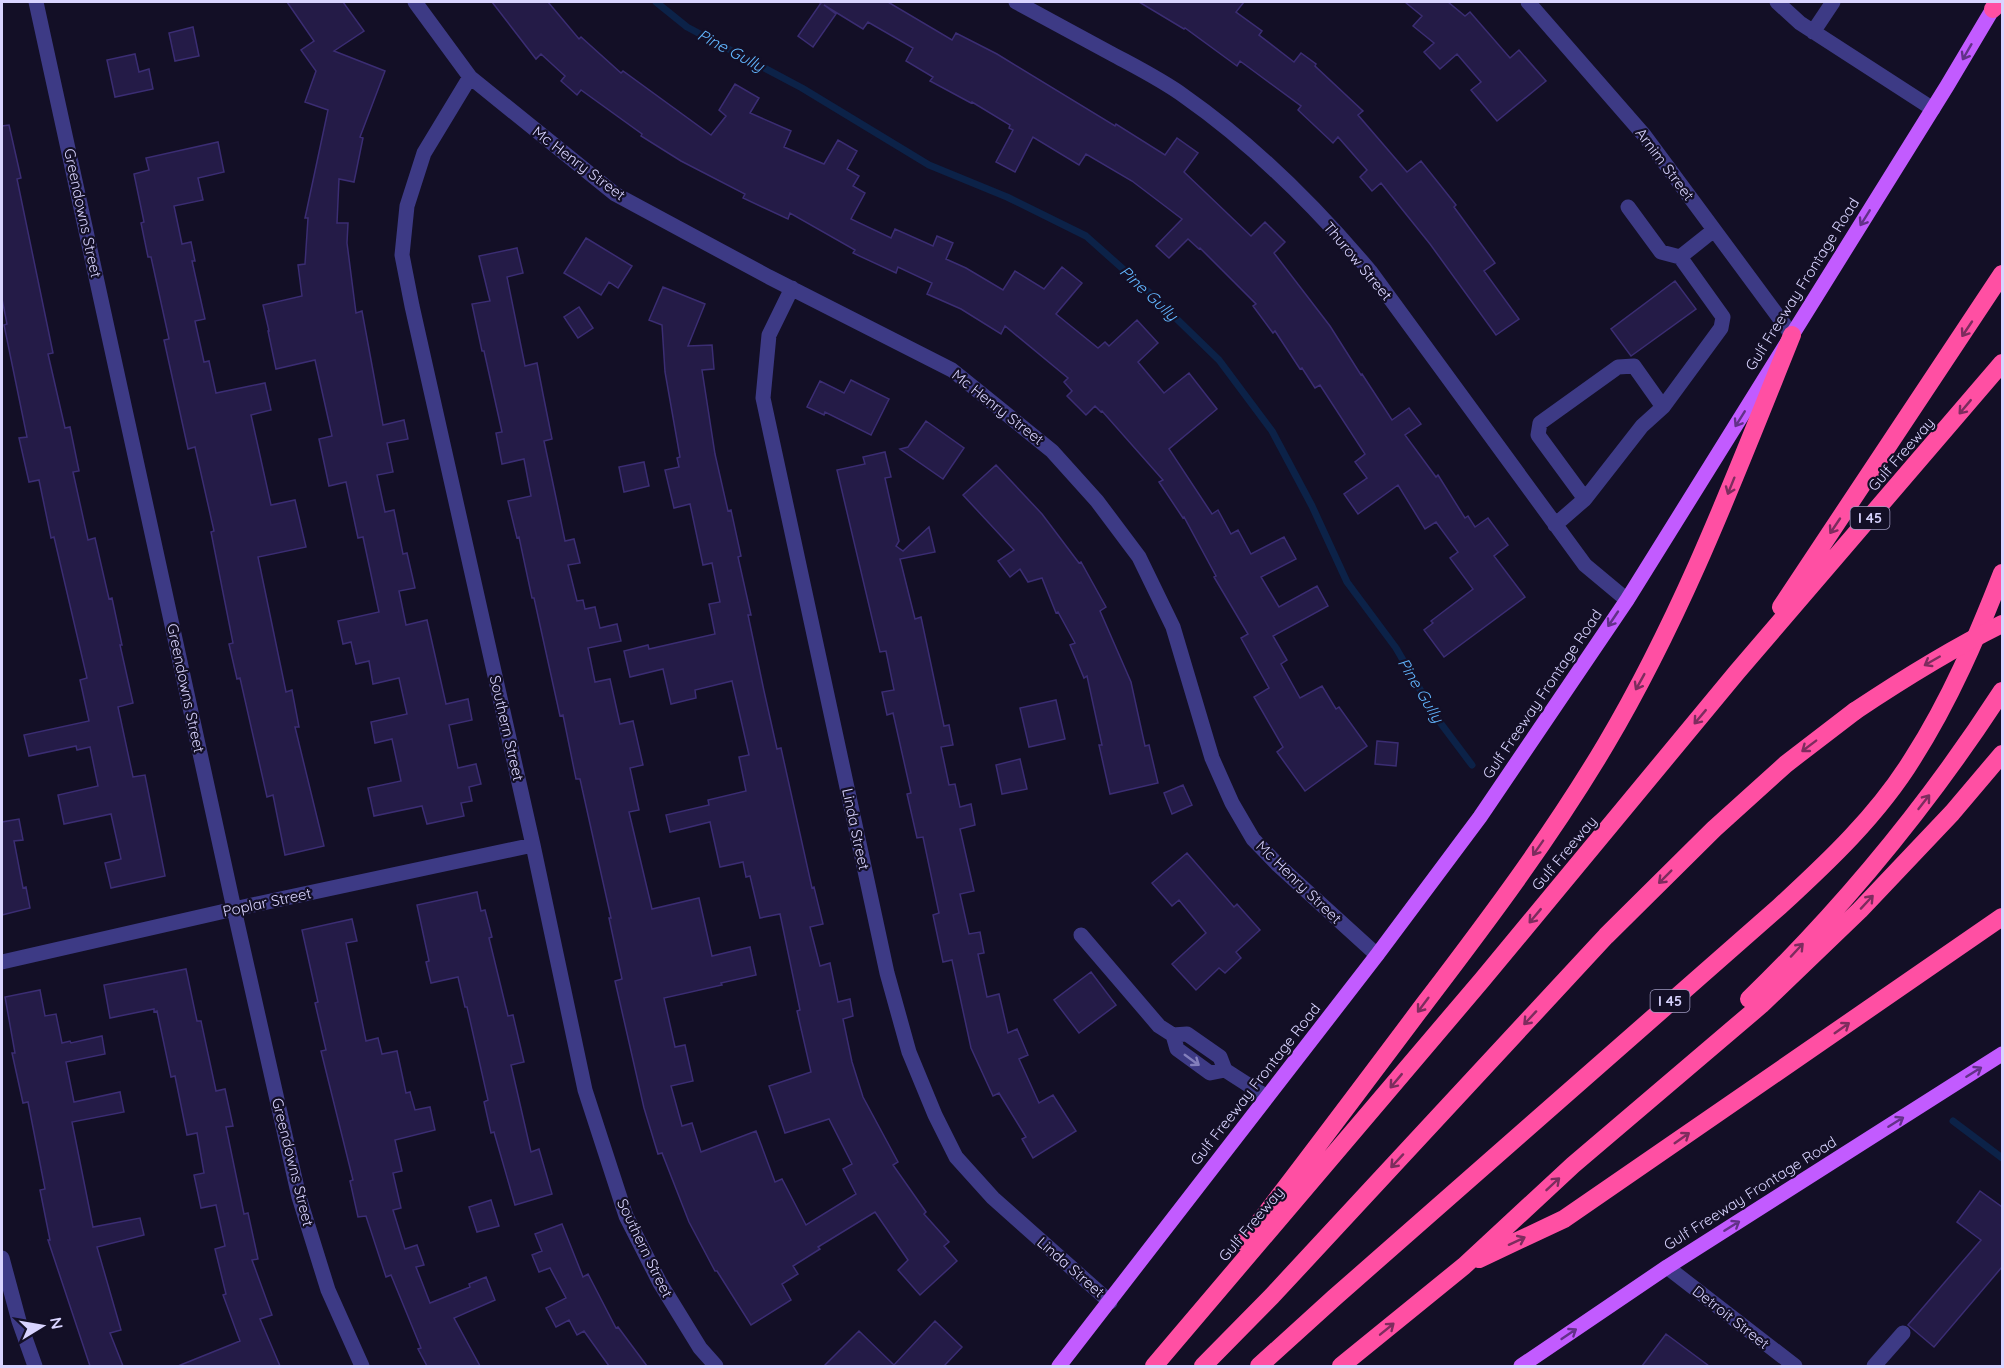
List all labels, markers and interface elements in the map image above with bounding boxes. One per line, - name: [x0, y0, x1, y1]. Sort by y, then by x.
- water label: Pine Gully: [694, 24, 768, 76]
- one-way arrow: [1961, 43, 1973, 60]
- street label: Mc Henry Street: [529, 122, 629, 204]
- street label: Arnim Street: [1631, 124, 1699, 204]
- street label: Greendowns Street: [60, 147, 106, 279]
- street label: Gulf Freeway Frontage Road: [1741, 194, 1863, 374]
- one-way arrow: [1859, 209, 1871, 226]
- street label: Thurow Street: [1320, 218, 1396, 304]
- water label: Pine Gully: [1116, 261, 1183, 325]
- one-way arrow: [1960, 320, 1973, 337]
- street label: Mc Henry Street: [948, 365, 1048, 449]
- one-way arrow: [1959, 399, 1972, 415]
- one-way arrow: [1733, 410, 1745, 427]
- street label: Gulf Freeway: [1864, 413, 1938, 495]
- one-way arrow: [1725, 476, 1736, 495]
- road number: I 45: [1850, 507, 1890, 529]
- one-way arrow: [1829, 517, 1841, 533]
- street label: Gulf Freeway Frontage Road: [1478, 606, 1606, 782]
- one-way arrow: [1607, 611, 1619, 627]
- street label: Greendowns Street: [163, 622, 209, 754]
- water label: Pine Gully: [1394, 654, 1449, 727]
- one-way arrow: [1924, 656, 1941, 668]
- street label: Southern Street: [486, 673, 528, 783]
- one-way arrow: [1634, 673, 1646, 690]
- one-way arrow: [1694, 709, 1707, 725]
- one-way arrow: [1801, 740, 1817, 753]
- street label: Linda Street: [838, 786, 874, 872]
- one-way arrow: [1917, 794, 1930, 810]
- street label: Gulf Freeway: [1527, 812, 1601, 894]
- street label: Mc Henry Street: [1252, 836, 1346, 928]
- one-way arrow: [1532, 840, 1545, 857]
- one-way arrow: [1657, 870, 1672, 885]
- street label: Poplar Street: [221, 883, 313, 921]
- one-way arrow: [1860, 895, 1874, 910]
- one-way arrow: [1529, 908, 1542, 924]
- one-way arrow: [1790, 943, 1804, 958]
- road number: I 45: [1650, 990, 1690, 1012]
- one-way arrow: [1417, 997, 1429, 1013]
- street label: Gulf Freeway Frontage Road: [1186, 999, 1324, 1169]
- one-way arrow: [1522, 1010, 1537, 1025]
- one-way arrow: [1834, 1022, 1850, 1034]
- one-way arrow: [1184, 1054, 1200, 1066]
- one-way arrow: [1966, 1066, 1983, 1079]
- one-way arrow: [1389, 1073, 1403, 1088]
- street label: Greendowns Street: [268, 1096, 318, 1228]
- one-way arrow: [1888, 1115, 1905, 1128]
- street label: Gulf Freeway Frontage Road: [1660, 1132, 1840, 1254]
- one-way arrow: [1673, 1132, 1689, 1144]
- one-way arrow: [1390, 1153, 1404, 1168]
- one-way arrow: [1545, 1177, 1560, 1191]
- street label: Gulf Freeway: [1214, 1183, 1288, 1265]
- street label: Southern Street: [613, 1195, 677, 1301]
- one-way arrow: [1723, 1220, 1740, 1232]
- street label: Linda Street: [1033, 1233, 1109, 1301]
- one-way arrow: [1507, 1235, 1525, 1247]
- street label: Detroit Street: [1689, 1281, 1773, 1353]
- north arrow: [12, 1296, 72, 1356]
- text: N: [46, 1315, 68, 1331]
- one-way arrow: [1378, 1323, 1394, 1336]
- one-way arrow: [1560, 1328, 1577, 1340]

